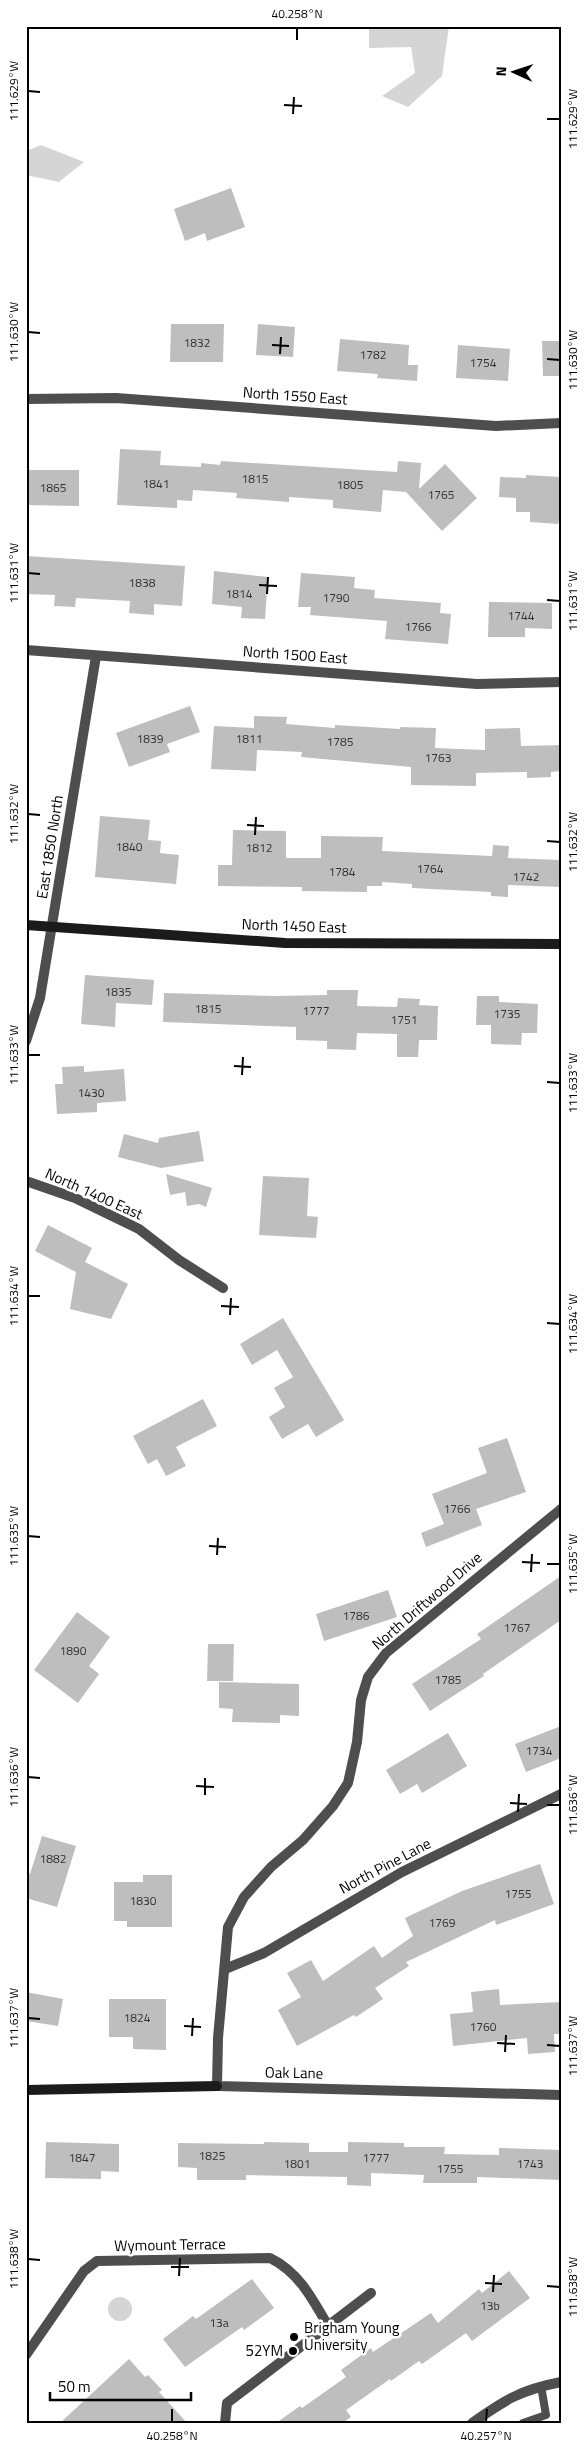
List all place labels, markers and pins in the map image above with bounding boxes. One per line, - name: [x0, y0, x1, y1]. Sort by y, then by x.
- place label: Brigham Young University: [304, 2316, 400, 2356]
- marker: Brigham Young University: [288, 2331, 300, 2343]
- place label: 52YM: [246, 2339, 283, 2362]
- marker: 52YM: [287, 2345, 299, 2357]

